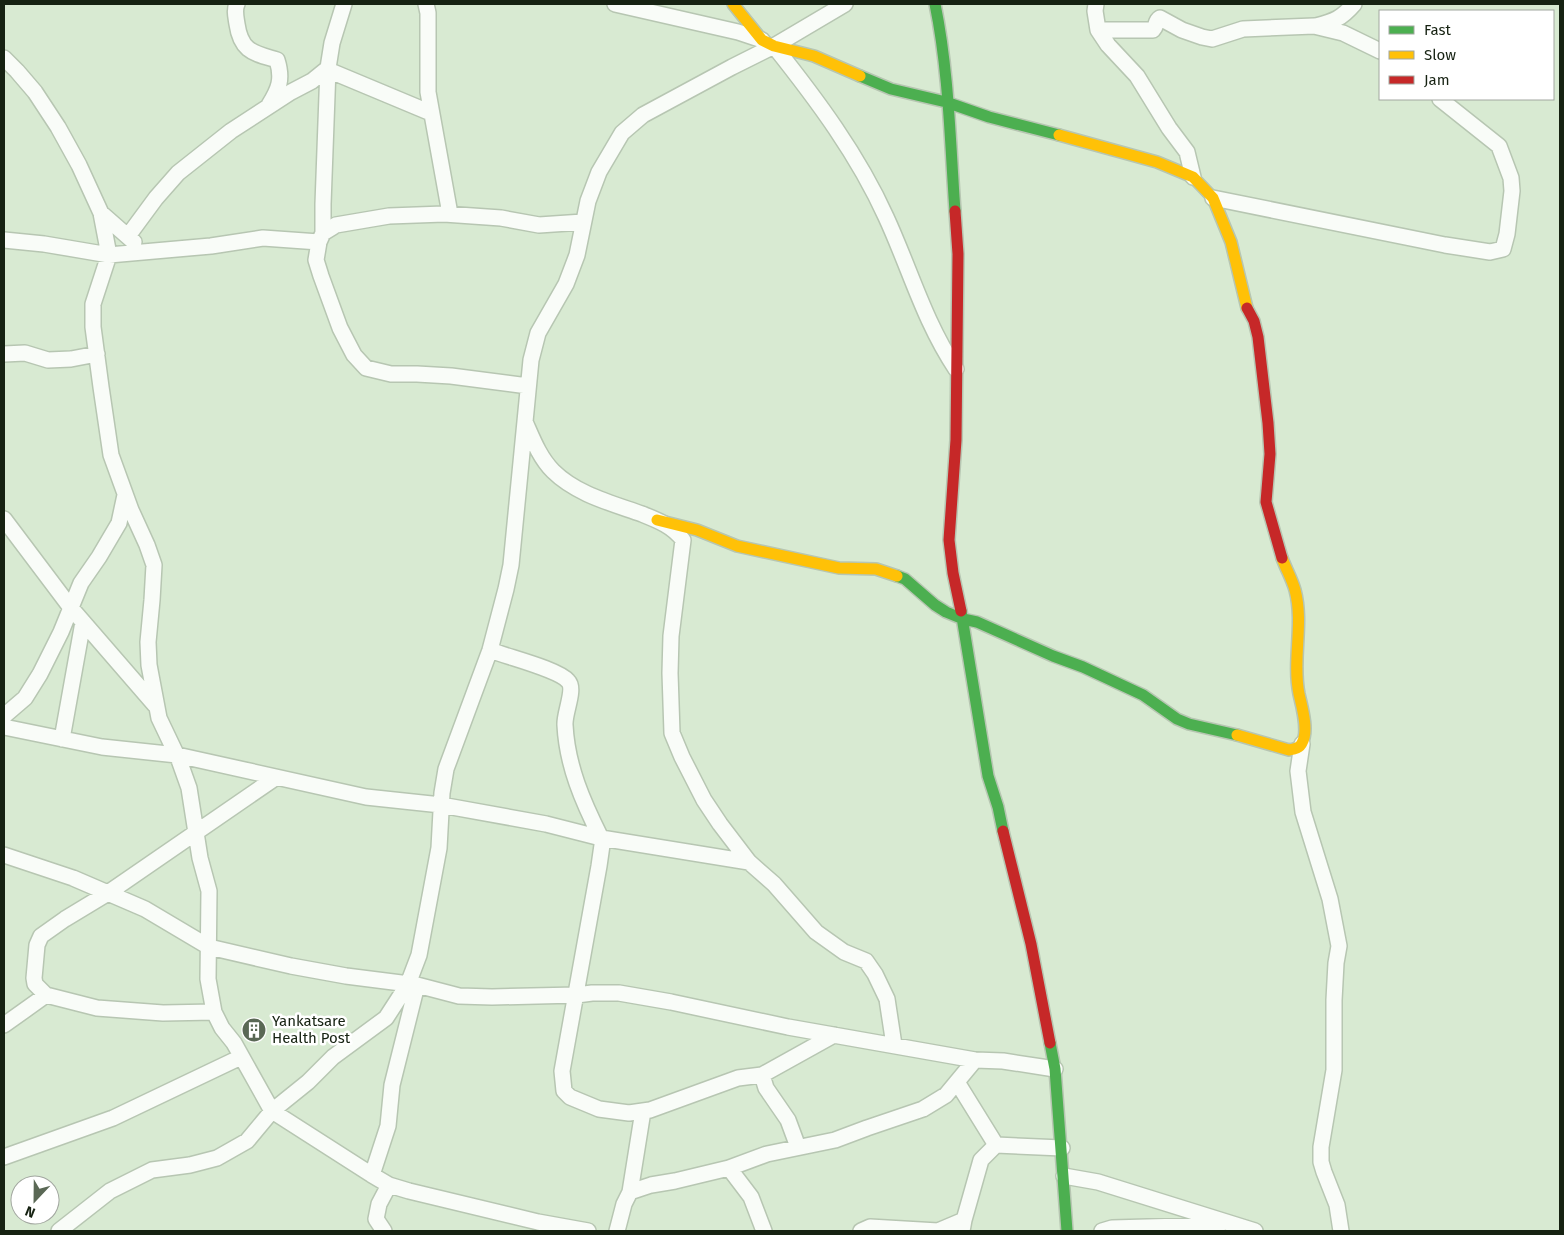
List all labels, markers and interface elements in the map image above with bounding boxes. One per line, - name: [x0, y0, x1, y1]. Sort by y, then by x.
- legend: [1379, 10, 1554, 100]
- text: Fast: [1424, 21, 1451, 39]
- text: Slow: [1424, 46, 1456, 64]
- text: Jam: [1424, 71, 1450, 89]
- place label: Yankatsare Health Post: [272, 1012, 351, 1047]
- building icon: Yankatsare Health Post: [241, 1017, 267, 1043]
- north arrow: [10, 1175, 60, 1225]
- text: N: [23, 1202, 38, 1221]

